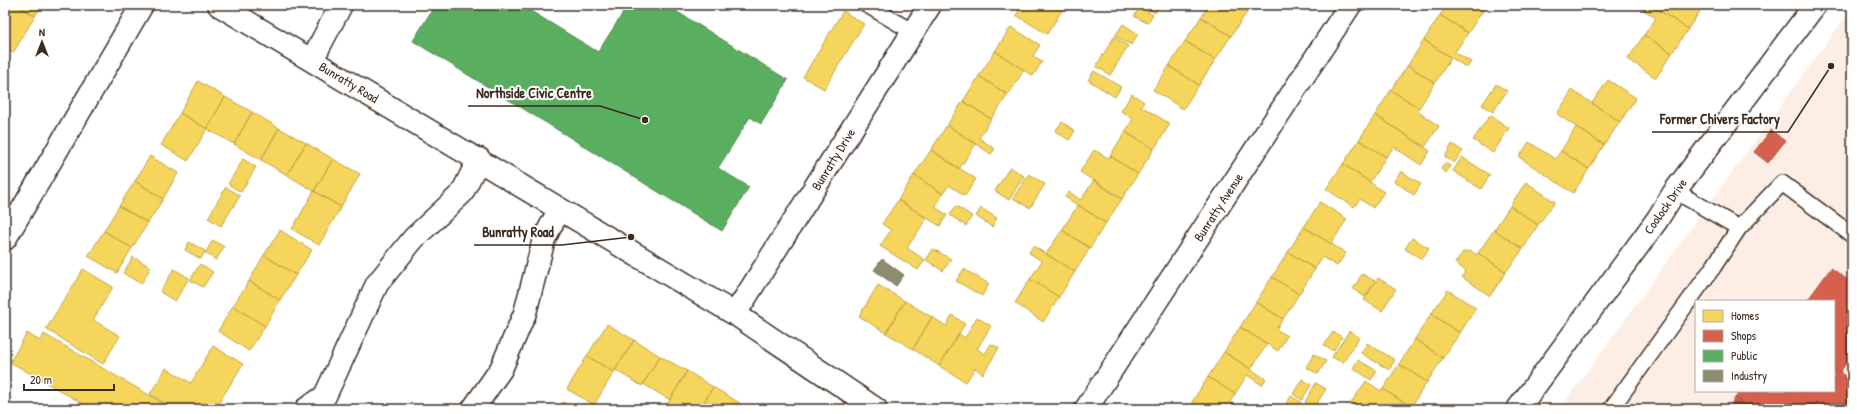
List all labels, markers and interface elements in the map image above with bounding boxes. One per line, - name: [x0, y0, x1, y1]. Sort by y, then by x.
- north arrow: [22, 22, 62, 62]
- text: N: [39, 25, 45, 39]
- street label: Bunratty Road: [316, 57, 382, 107]
- callout: Northside Civic Centre: [468, 80, 600, 106]
- text: Northside Civic Centre: [476, 83, 592, 102]
- callout: Former Chivers Factory: [1652, 106, 1788, 132]
- text: Former Chivers Factory: [1659, 109, 1780, 130]
- street label: Bunratty Drive: [807, 125, 859, 193]
- street label: Bunratty Avenue: [1189, 169, 1247, 245]
- street label: Coolock Drive: [1639, 175, 1691, 237]
- callout: Bunratty Road: [474, 219, 562, 245]
- text: Bunratty Road: [482, 222, 554, 243]
- legend: [1695, 300, 1835, 392]
- text: Homes: [1731, 307, 1759, 324]
- text: Shops: [1731, 327, 1757, 344]
- text: Public: [1731, 347, 1757, 364]
- scale bar: [24, 366, 114, 392]
- text: Industry: [1731, 367, 1767, 384]
- text: 20 m: [30, 371, 52, 388]

